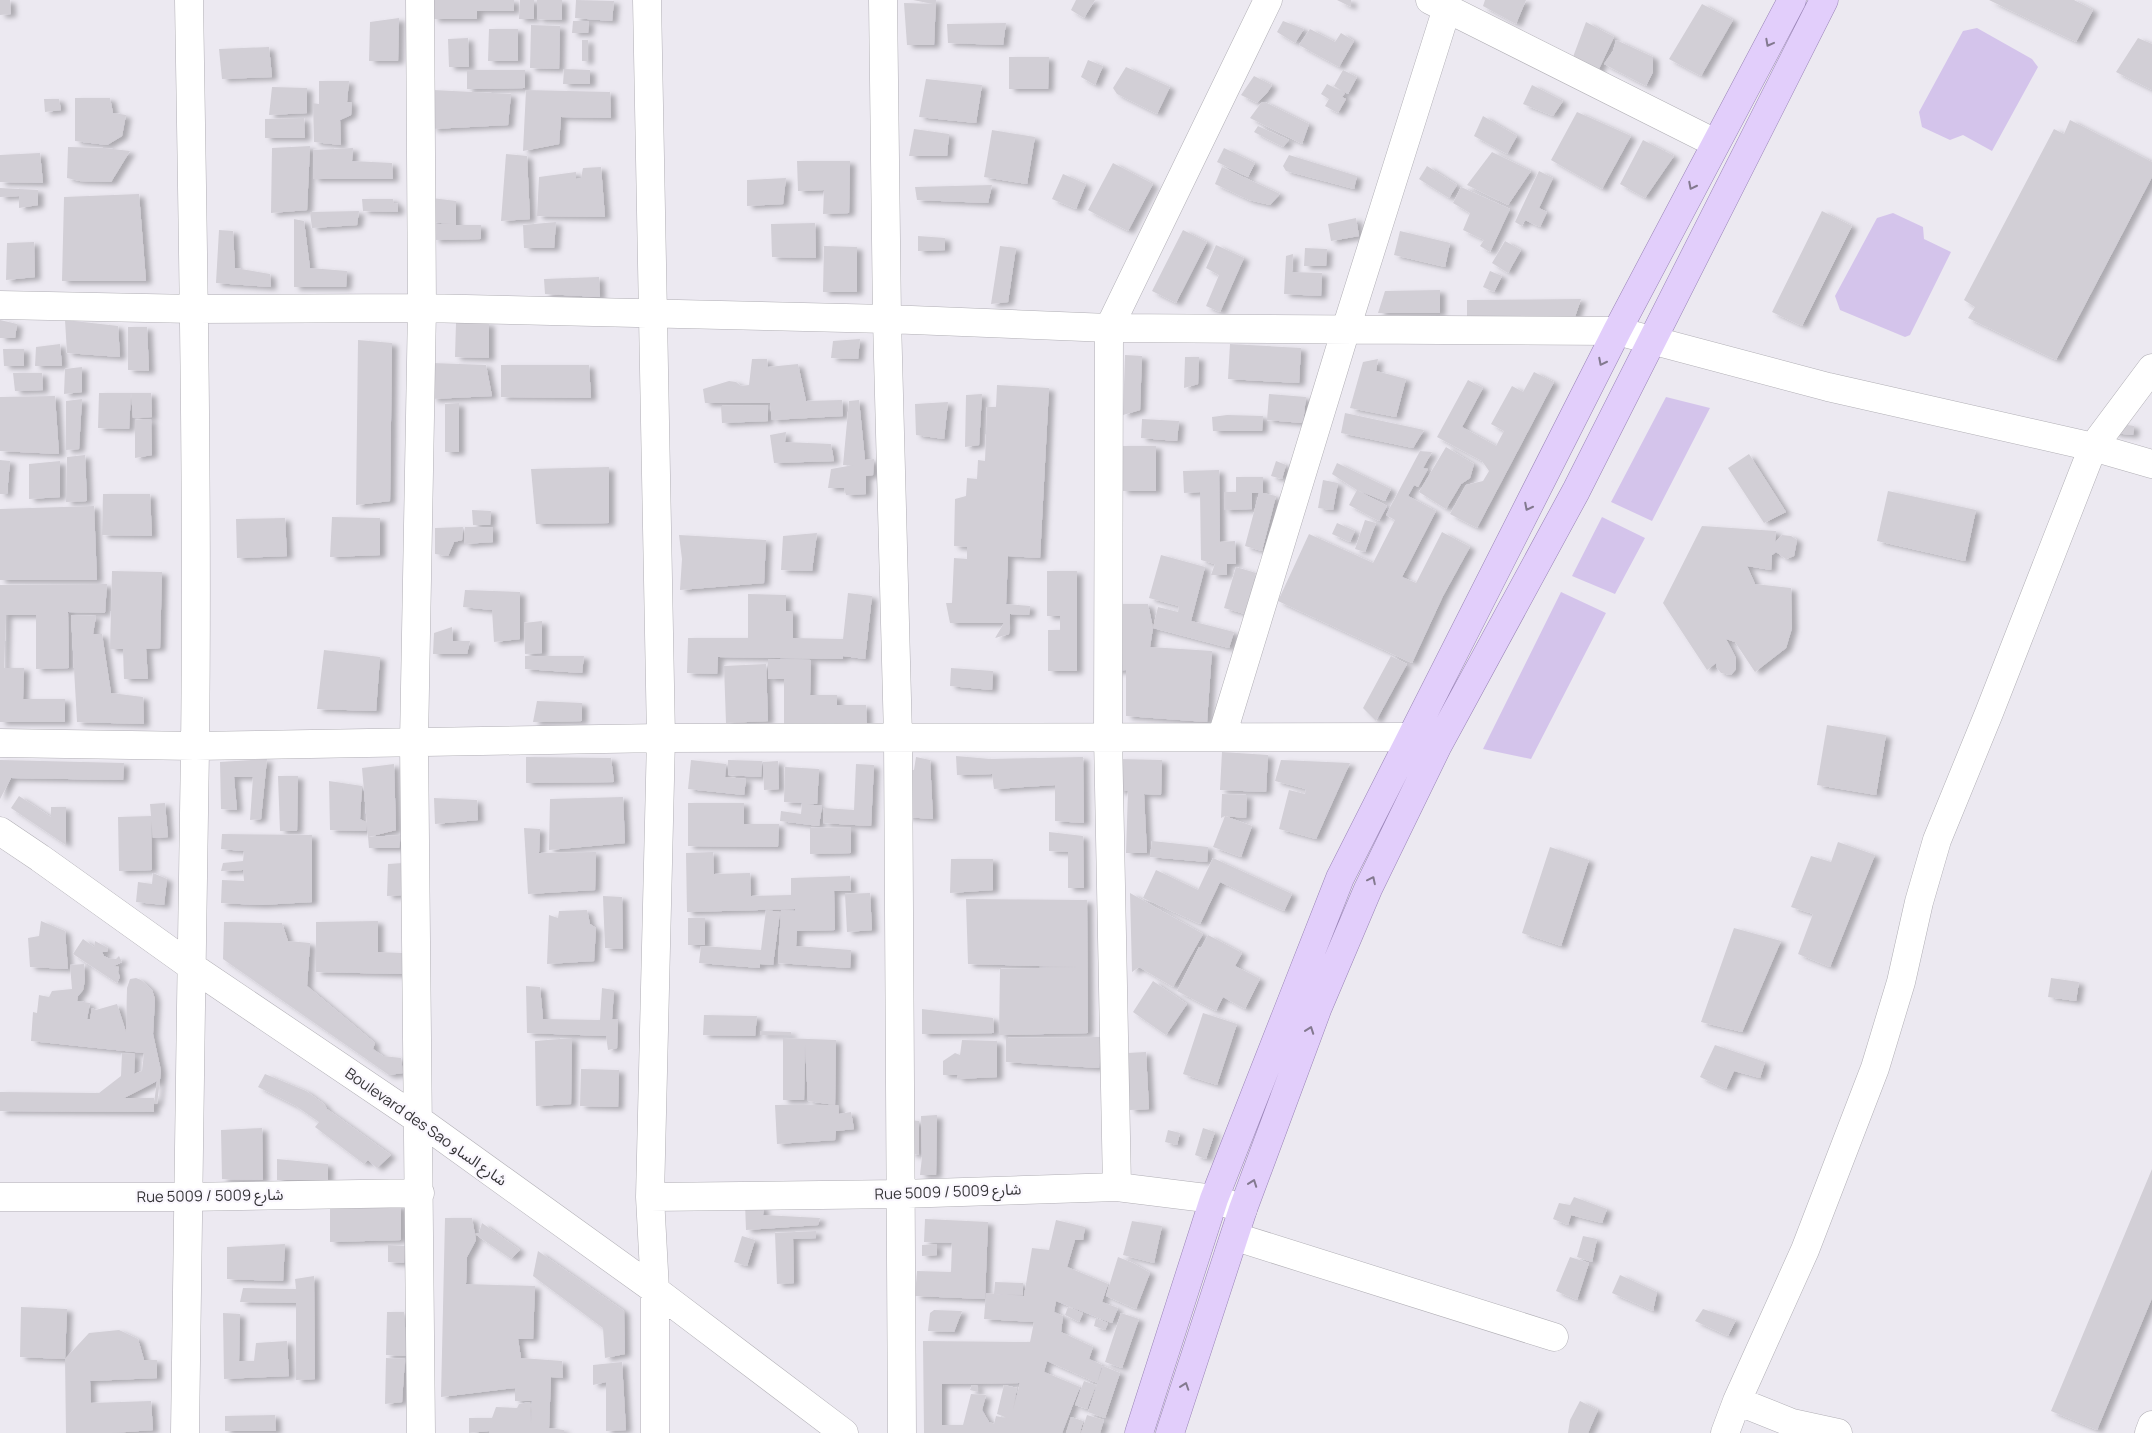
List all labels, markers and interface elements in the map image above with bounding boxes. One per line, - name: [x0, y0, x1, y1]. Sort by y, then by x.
- one-way arrow: [1765, 38, 1775, 47]
- one-way arrow: [1688, 181, 1698, 190]
- one-way arrow: [1598, 356, 1608, 365]
- one-way arrow: [1524, 501, 1534, 510]
- one-way arrow: [1366, 877, 1376, 886]
- one-way arrow: [1304, 1027, 1314, 1035]
- street label: Boulevard des Sao شارع الساو: [340, 1063, 512, 1192]
- street label: Rue 5009 / شارع 5009: [874, 1178, 1022, 1207]
- one-way arrow: [1247, 1179, 1257, 1187]
- street label: Rue 5009 / شارع 5009: [136, 1184, 284, 1209]
- one-way arrow: [1179, 1383, 1189, 1391]

